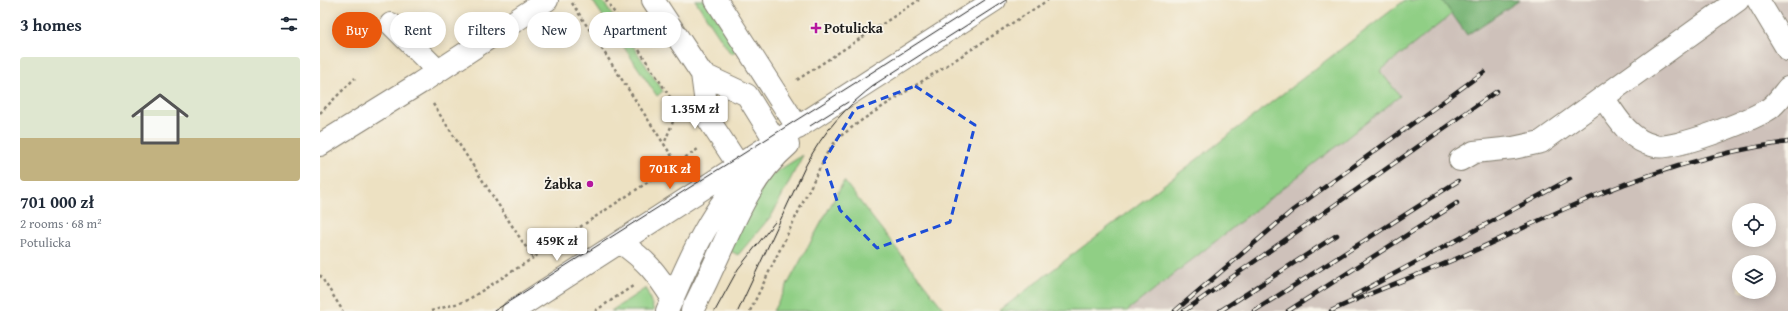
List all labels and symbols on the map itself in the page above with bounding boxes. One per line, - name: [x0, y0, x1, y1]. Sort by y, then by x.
- place label: Potulicka: [824, 18, 884, 38]
- marker: Potulicka: [811, 23, 821, 33]
- pin: 1.35M zł: [654, 96, 736, 130]
- pin: 701K zł: [633, 156, 707, 190]
- place label: Żabka: [544, 174, 583, 194]
- marker: Żabka: [585, 179, 595, 189]
- pin: 459K zł: [520, 228, 594, 262]

